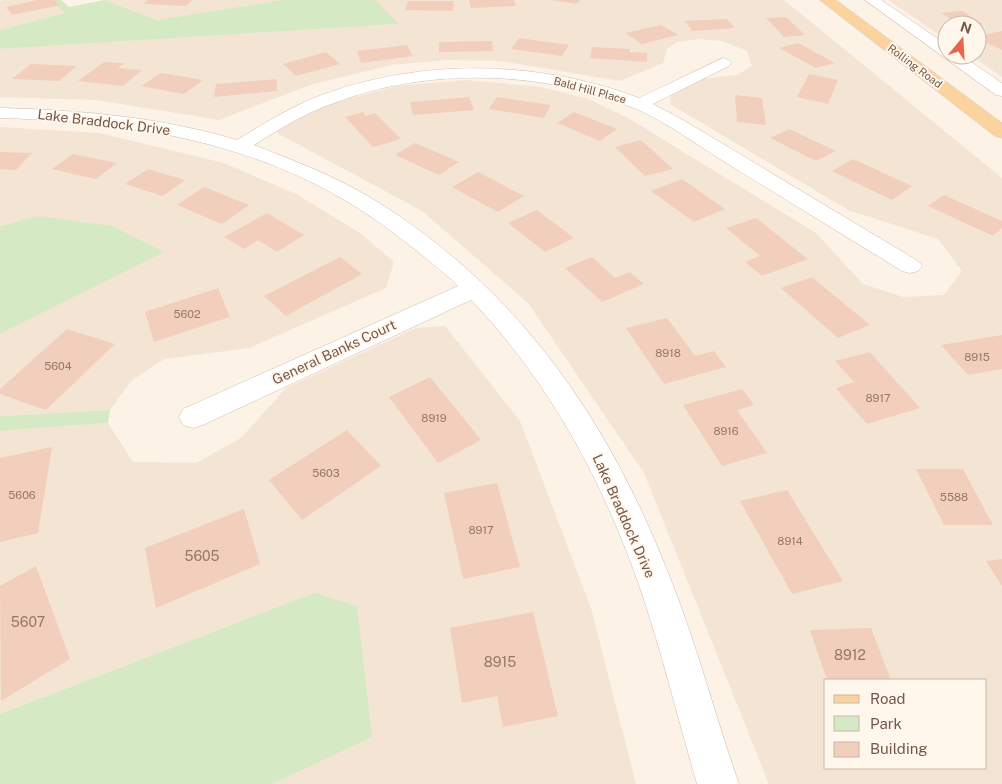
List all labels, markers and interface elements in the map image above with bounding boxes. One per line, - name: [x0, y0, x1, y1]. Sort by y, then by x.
- north arrow: [937, 15, 987, 65]
- text: N: [958, 18, 974, 37]
- street label: Rolling Road: [886, 42, 944, 90]
- street label: Bald Hill Place: [552, 75, 628, 105]
- street label: Lake Braddock Drive: [37, 106, 171, 138]
- house number: 5602: [173, 308, 201, 320]
- street label: General Banks Court: [270, 316, 398, 388]
- house number: 8918: [655, 347, 681, 359]
- house number: 8915: [964, 351, 990, 363]
- house number: 5604: [44, 360, 72, 372]
- house number: 8917: [865, 392, 891, 404]
- house number: 8919: [421, 412, 447, 424]
- house number: 8916: [713, 425, 739, 437]
- street label: Lake Braddock Drive: [590, 452, 659, 580]
- house number: 5603: [312, 467, 340, 479]
- house number: 5606: [8, 489, 36, 501]
- house number: 5588: [940, 491, 968, 503]
- house number: 8917: [468, 524, 494, 536]
- house number: 8914: [777, 535, 803, 547]
- house number: 5605: [184, 548, 220, 564]
- house number: 5607: [11, 614, 45, 630]
- house number: 8912: [834, 647, 866, 663]
- house number: 8915: [484, 654, 516, 670]
- legend: [824, 679, 987, 769]
- text: Road: [870, 690, 906, 707]
- text: Park: [870, 715, 902, 732]
- text: Building: [870, 740, 928, 757]

